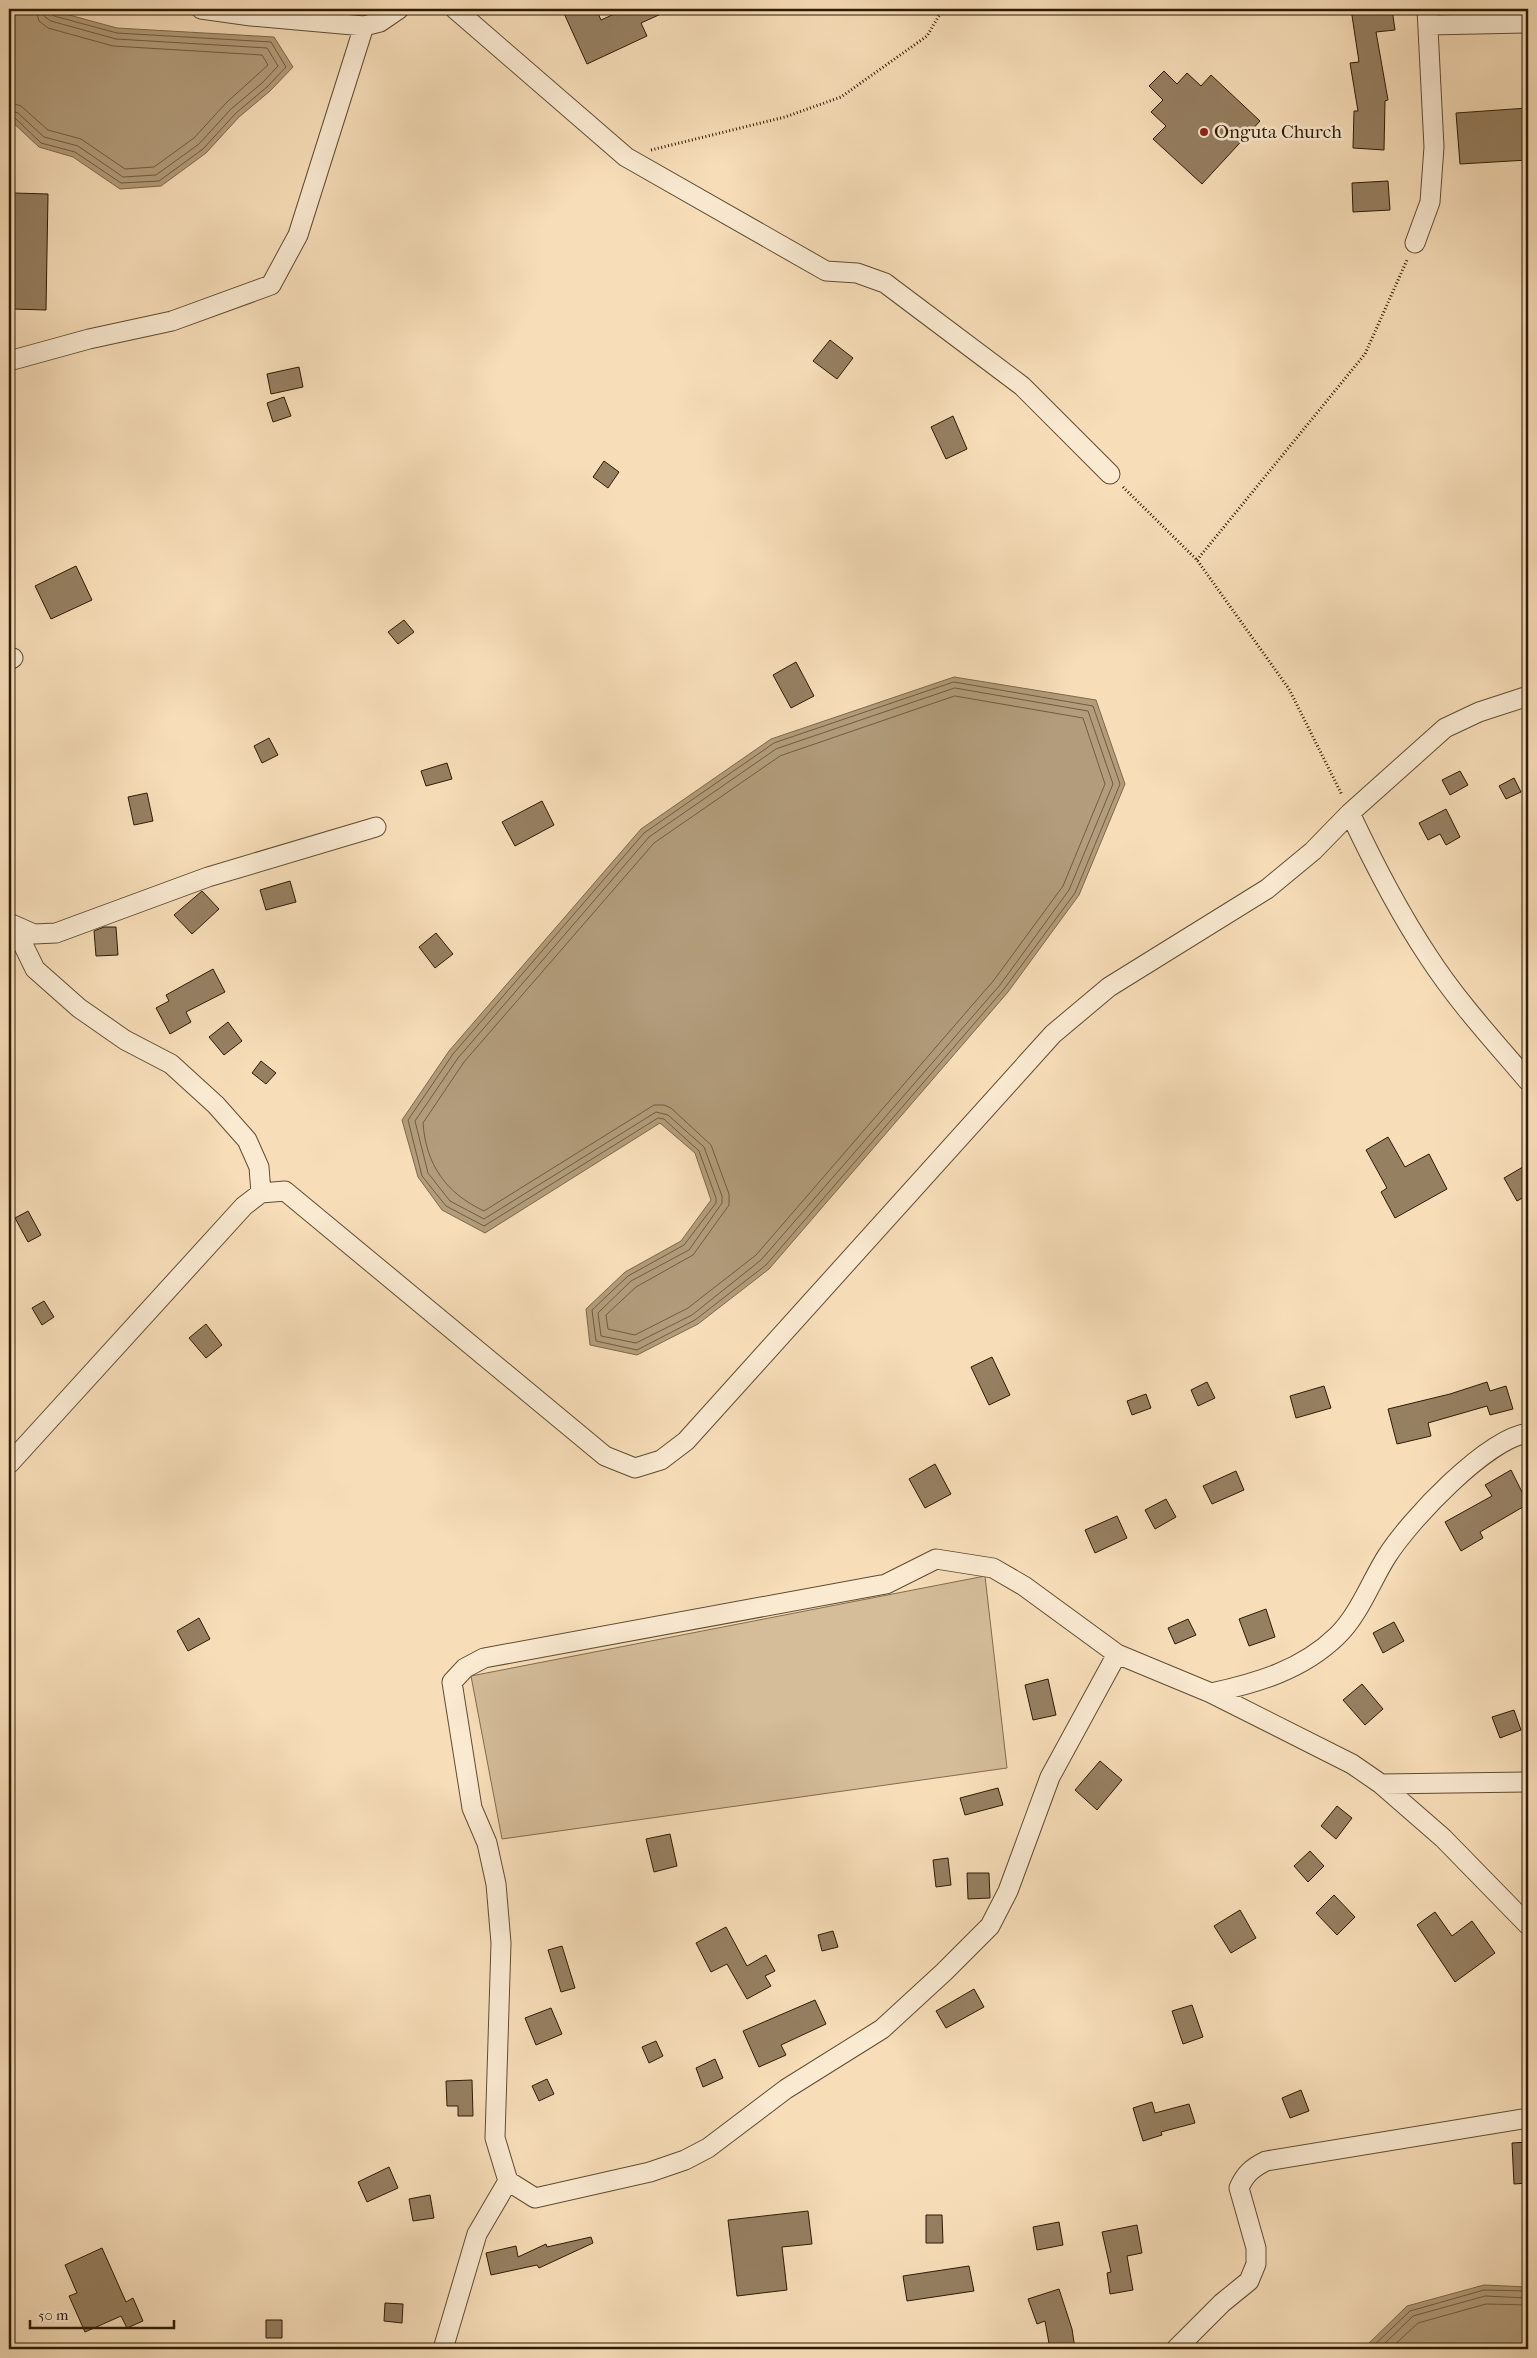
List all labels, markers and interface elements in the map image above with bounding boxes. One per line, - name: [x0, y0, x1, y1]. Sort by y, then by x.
- place label: Onguta Church: [1214, 121, 1342, 143]
- marker: Onguta Church: [1198, 126, 1210, 138]
- scale bar: [30, 2298, 174, 2330]
- text: 50 m: [38, 2306, 69, 2324]

